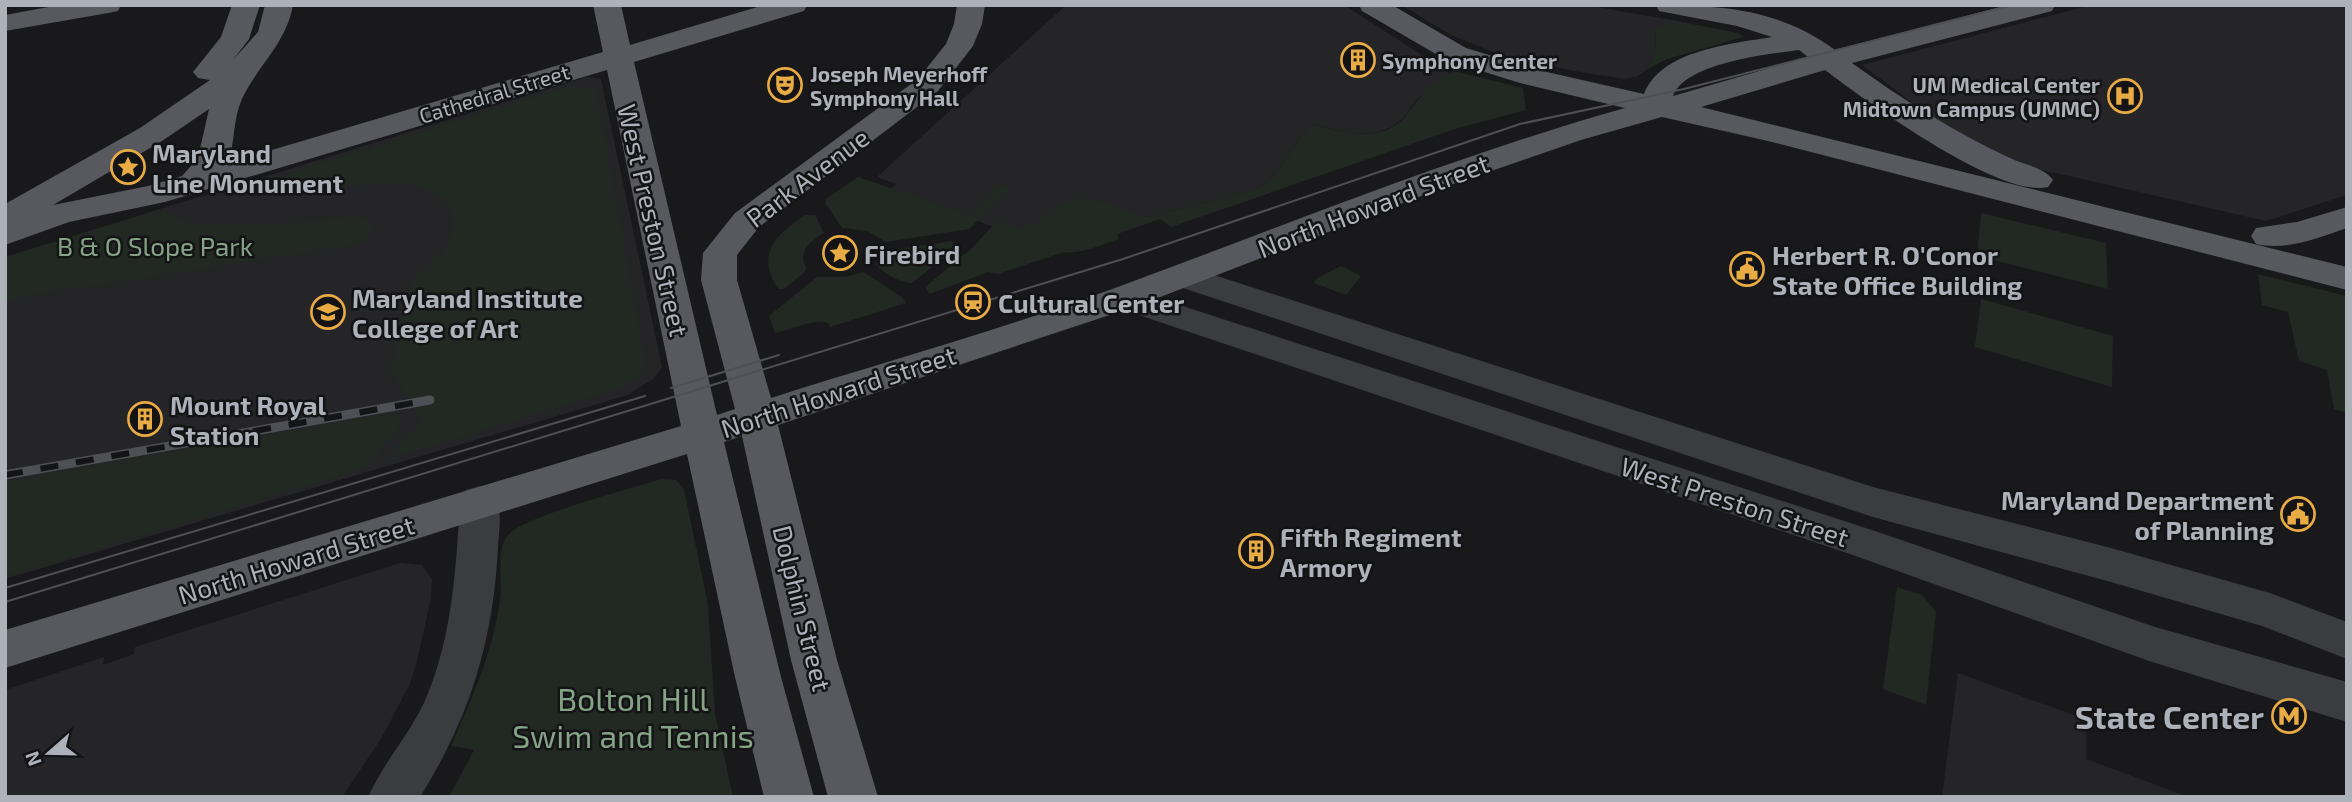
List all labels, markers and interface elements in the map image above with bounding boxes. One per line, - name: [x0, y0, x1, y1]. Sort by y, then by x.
- building icon: Symphony Center: [1339, 41, 1377, 79]
- place label: Symphony Center: [1382, 48, 1557, 74]
- street label: Cathedral Street: [416, 58, 572, 128]
- place label: Joseph Meyerhoff Symphony Hall: [810, 61, 988, 111]
- theatre icon: Joseph Meyerhoff Symphony Hall: [766, 66, 804, 104]
- place label: UM Medical Center Midtown Campus (UMMC): [1843, 72, 2100, 121]
- hospital icon: UM Medical Center Midtown Campus (UMMC): [2106, 77, 2144, 115]
- street label: West Preston Street: [612, 101, 696, 339]
- street label: Park Avenue: [740, 121, 874, 233]
- place label: Maryland Line Monument: [152, 137, 343, 198]
- street label: North Howard Street: [1253, 147, 1493, 263]
- place icon: Maryland Line Monument: [109, 148, 147, 186]
- park label: B & O Slope Park: [57, 230, 253, 261]
- place icon: Firebird: [821, 234, 859, 272]
- place label: Firebird: [864, 238, 960, 269]
- place label: Herbert R. O'Conor State Office Building: [1772, 239, 2022, 300]
- public building icon: Herbert R. O'Conor State Office Building: [1728, 250, 1766, 288]
- place label: Maryland Institute College of Art: [352, 282, 583, 343]
- station icon: Cultural Center: [954, 283, 992, 321]
- place label: Cultural Center: [998, 287, 1184, 318]
- school or university icon: Maryland Institute College of Art: [309, 293, 347, 331]
- street label: North Howard Street: [717, 338, 959, 444]
- place label: Mount Royal Station: [170, 389, 327, 450]
- building icon: Mount Royal Station: [126, 400, 164, 438]
- street label: West Preston Street: [1617, 450, 1853, 552]
- place label: Maryland Department of Planning: [2001, 484, 2274, 545]
- public building icon: Maryland Department of Planning: [2279, 495, 2317, 533]
- street label: North Howard Street: [174, 508, 418, 610]
- place label: Fifth Regiment Armory: [1280, 521, 1462, 583]
- street label: Dolphin Street: [767, 522, 839, 694]
- building icon: Fifth Regiment Armory: [1237, 532, 1275, 570]
- park label: Bolton Hill Swim and Tennis: [512, 679, 754, 754]
- place label: State Center: [2075, 697, 2264, 735]
- metro station icon: State Center: [2270, 697, 2308, 735]
- north arrow: [14, 718, 84, 788]
- text: N: [19, 749, 46, 769]

